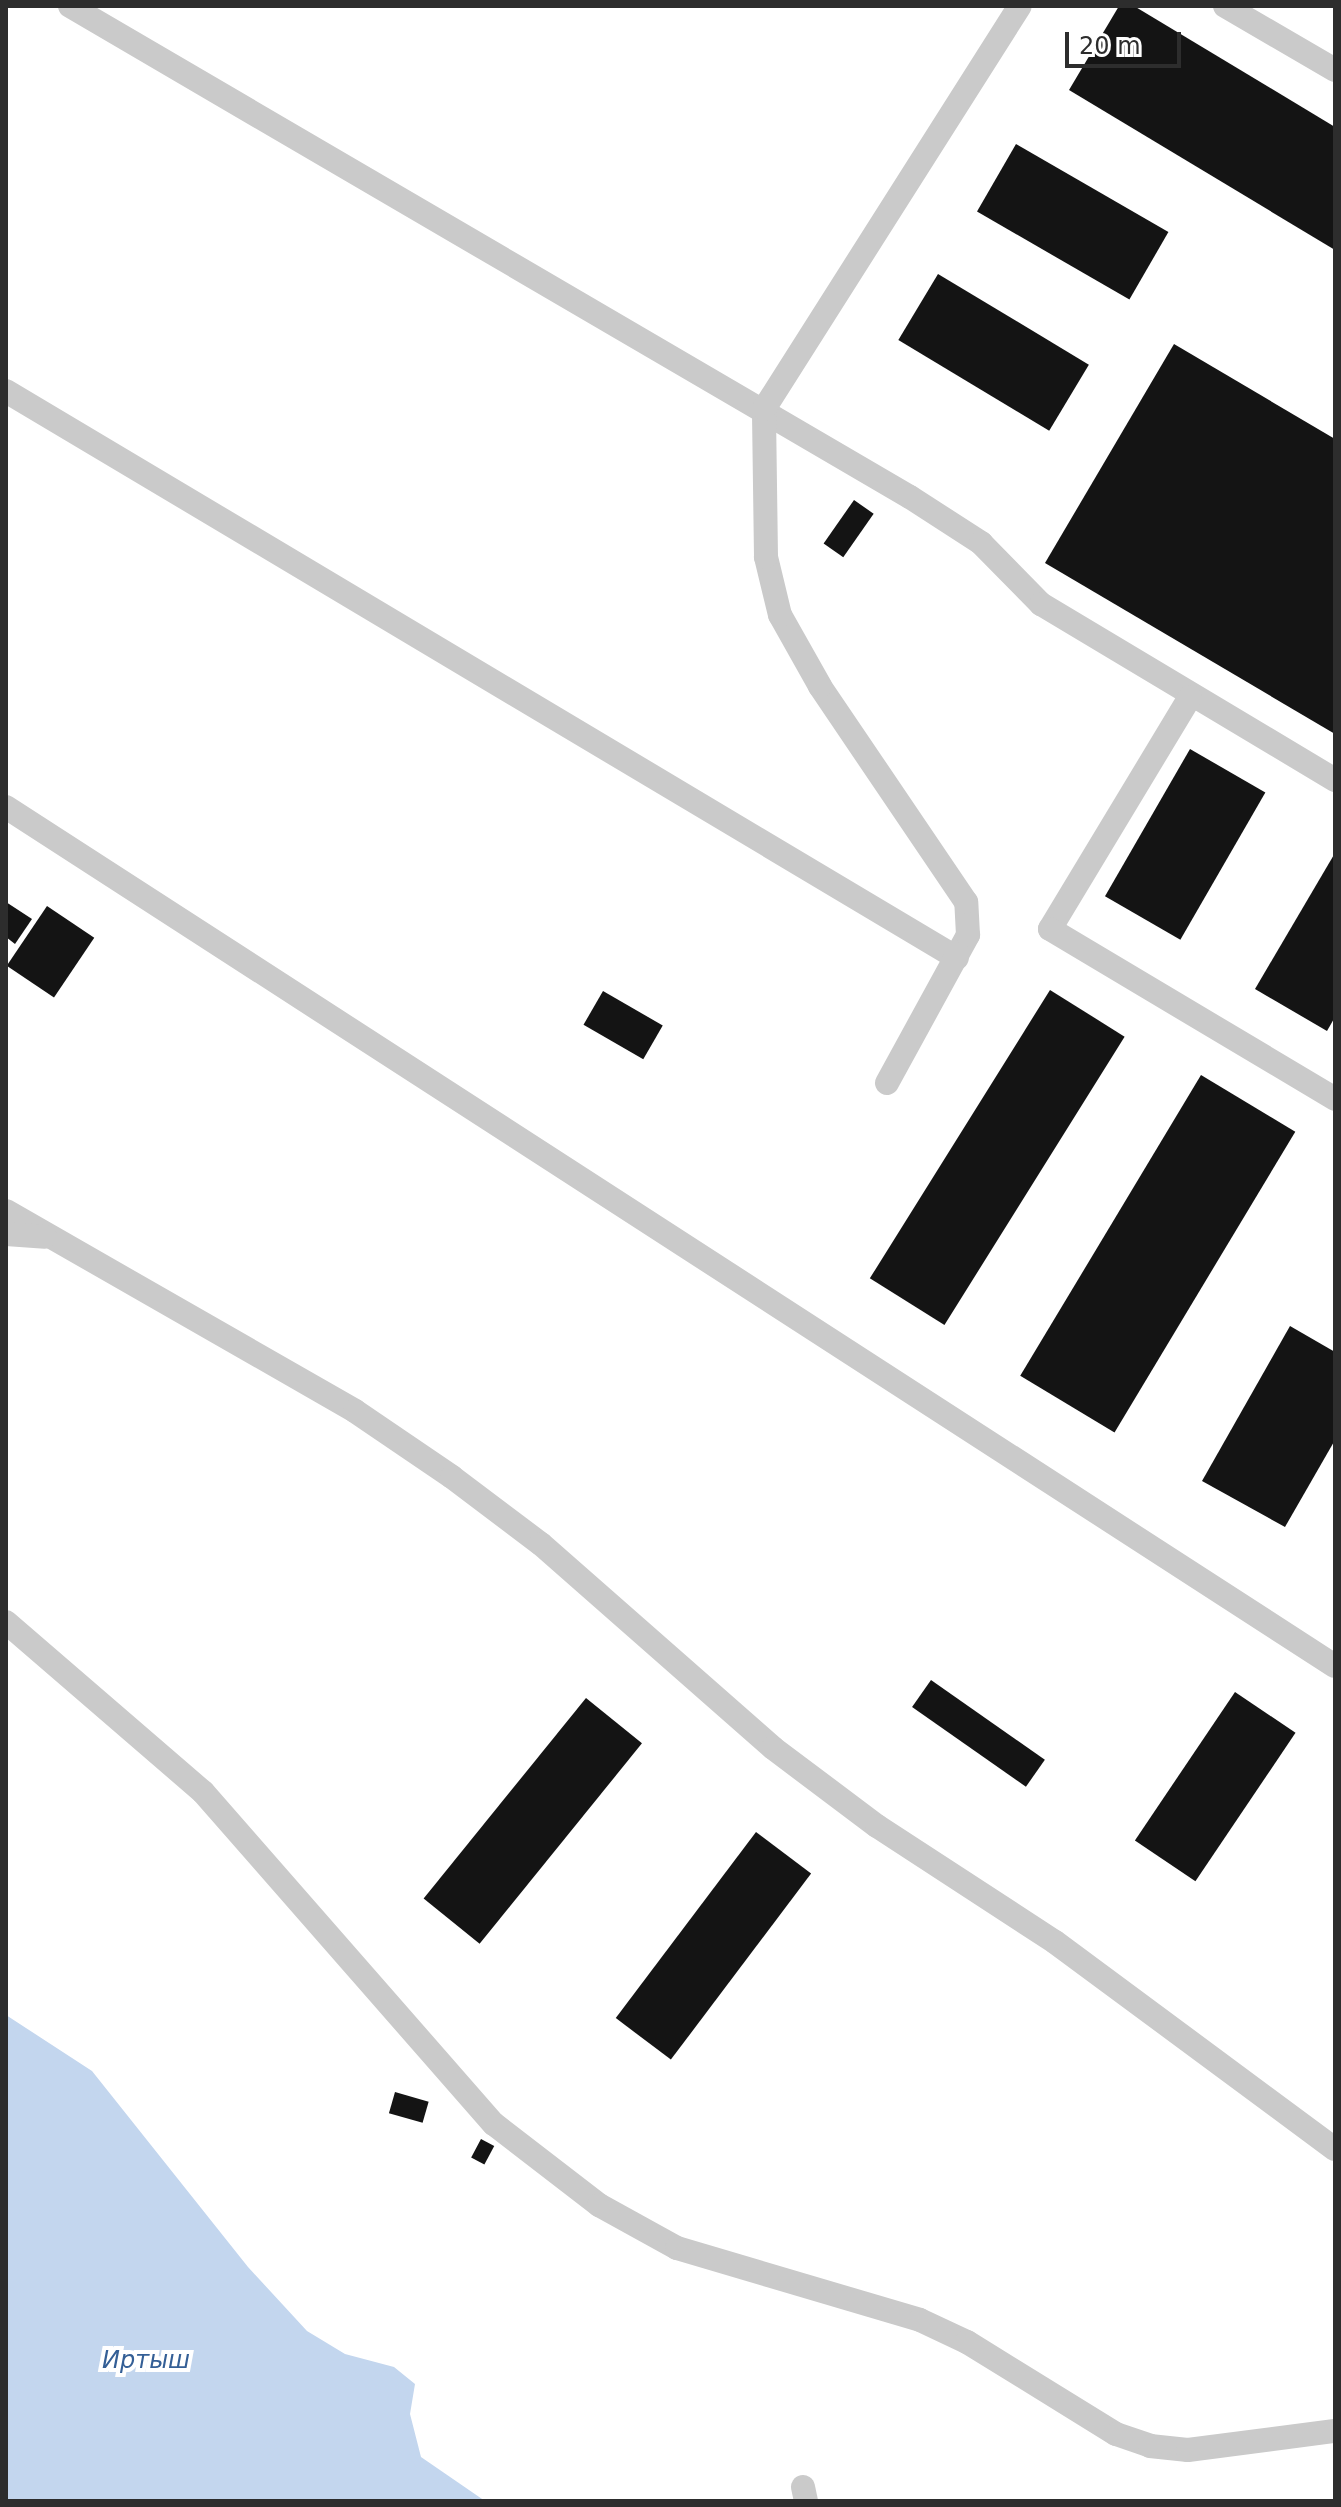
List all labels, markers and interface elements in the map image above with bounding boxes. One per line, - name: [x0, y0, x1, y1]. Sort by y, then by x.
- scale bar: [1069, 16, 1185, 66]
- text: 20 m: [1079, 32, 1141, 60]
- water label: Иртыш: [102, 2347, 190, 2375]

